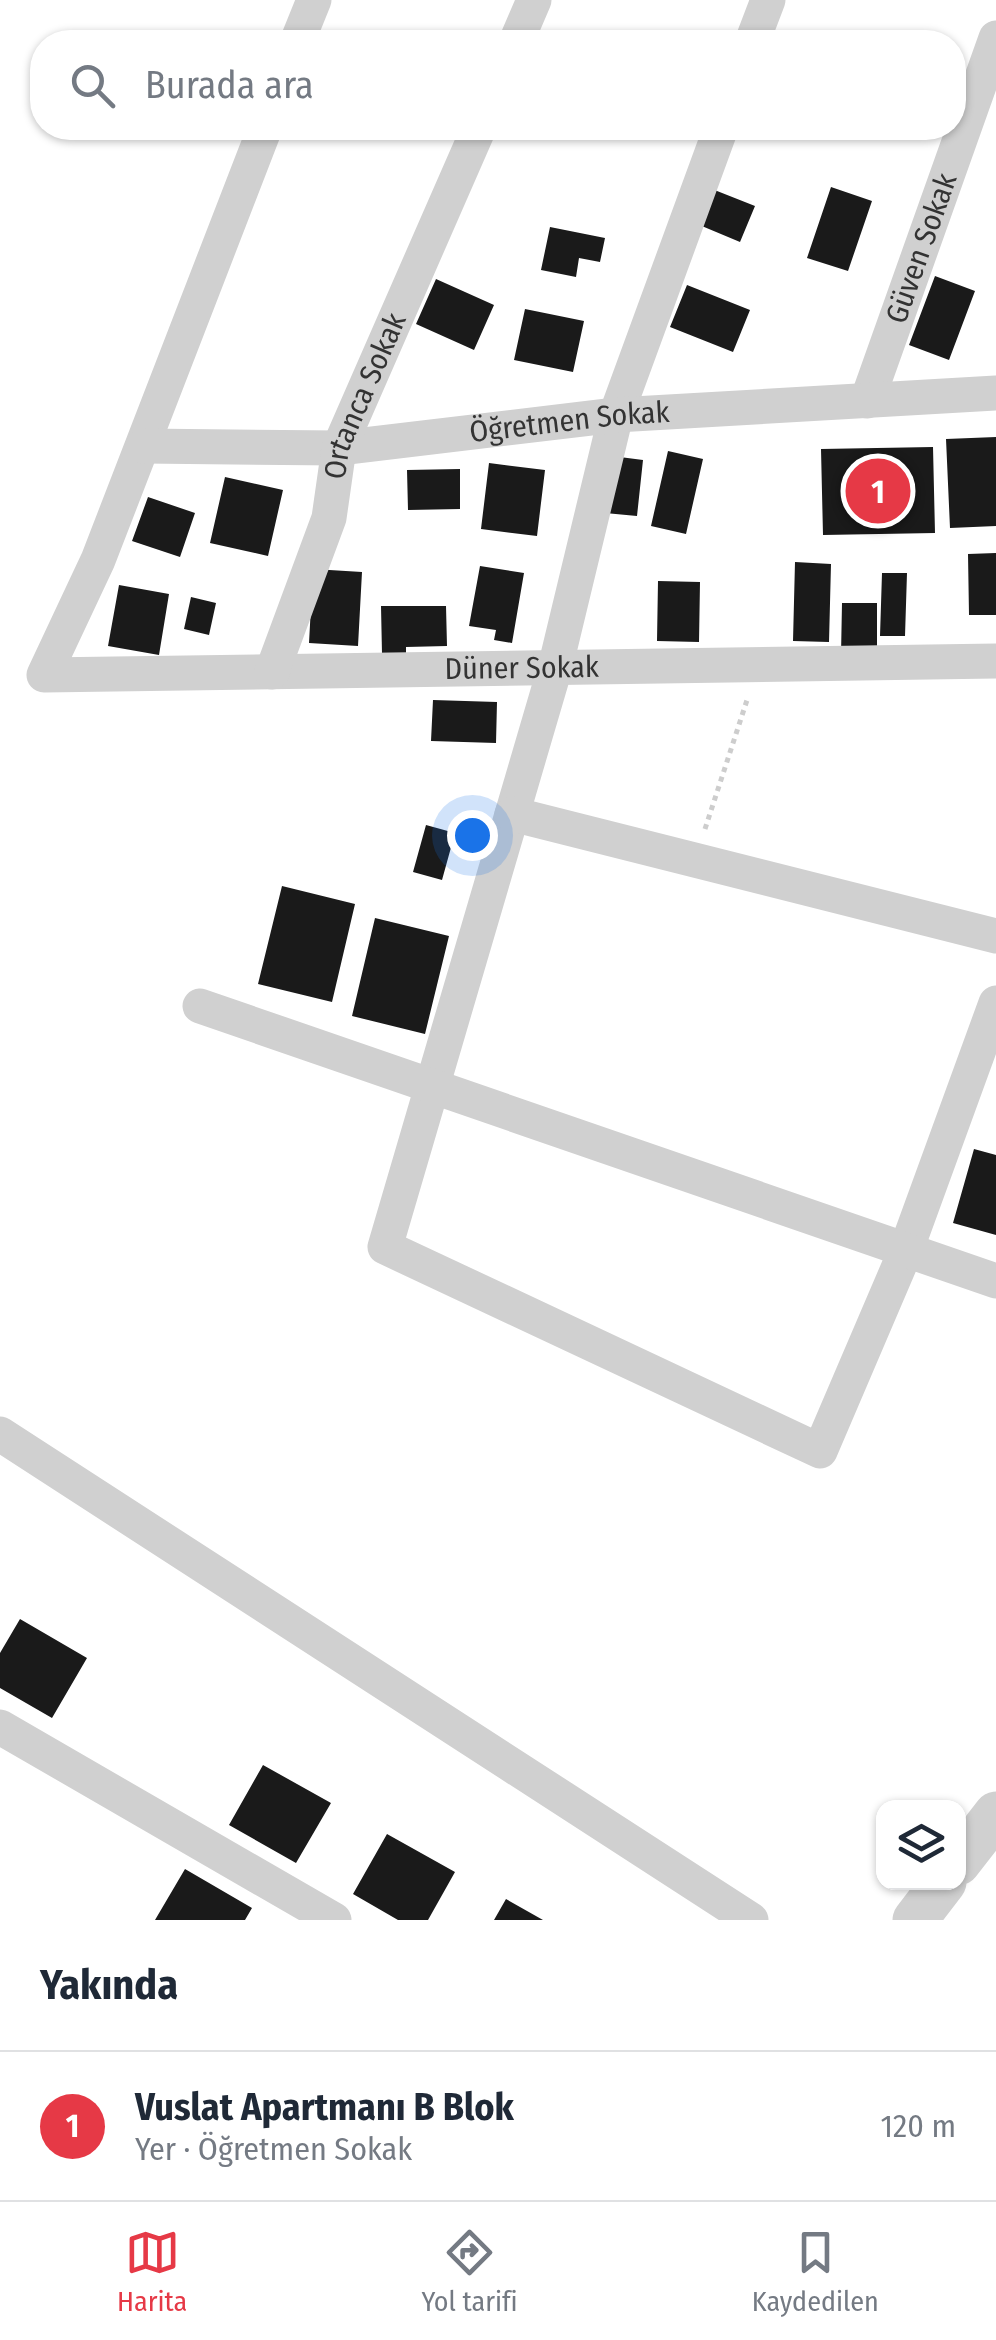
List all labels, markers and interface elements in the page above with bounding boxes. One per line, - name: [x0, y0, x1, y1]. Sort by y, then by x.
- search box: [30, 30, 966, 140]
- icon: search: [65, 58, 120, 113]
- text: Burada ara: [145, 62, 314, 108]
- street label: Güven Sokak: [878, 168, 964, 328]
- street label: Ortanca Sokak: [317, 308, 414, 481]
- street label: Öğretmen Sokak: [467, 394, 670, 450]
- pin: 1: [846, 454, 910, 528]
- street label: Düner Sokak: [444, 649, 599, 687]
- your location: [447, 810, 498, 861]
- map controls: [876, 1800, 966, 1890]
- button: layers: [876, 1800, 966, 1890]
- text: Yakında: [40, 1960, 178, 2010]
- text: Vuslat Apartmanı B Blok: [135, 2084, 514, 2130]
- text: 1: [66, 2107, 79, 2145]
- text: 120 m: [881, 2107, 956, 2145]
- text: Yer · Öğretmen Sokak: [135, 2130, 412, 2168]
- tab: Harita: [117, 2225, 187, 2318]
- tab: Yol tarifi: [422, 2225, 518, 2318]
- tab: Kaydedilen: [752, 2225, 879, 2318]

